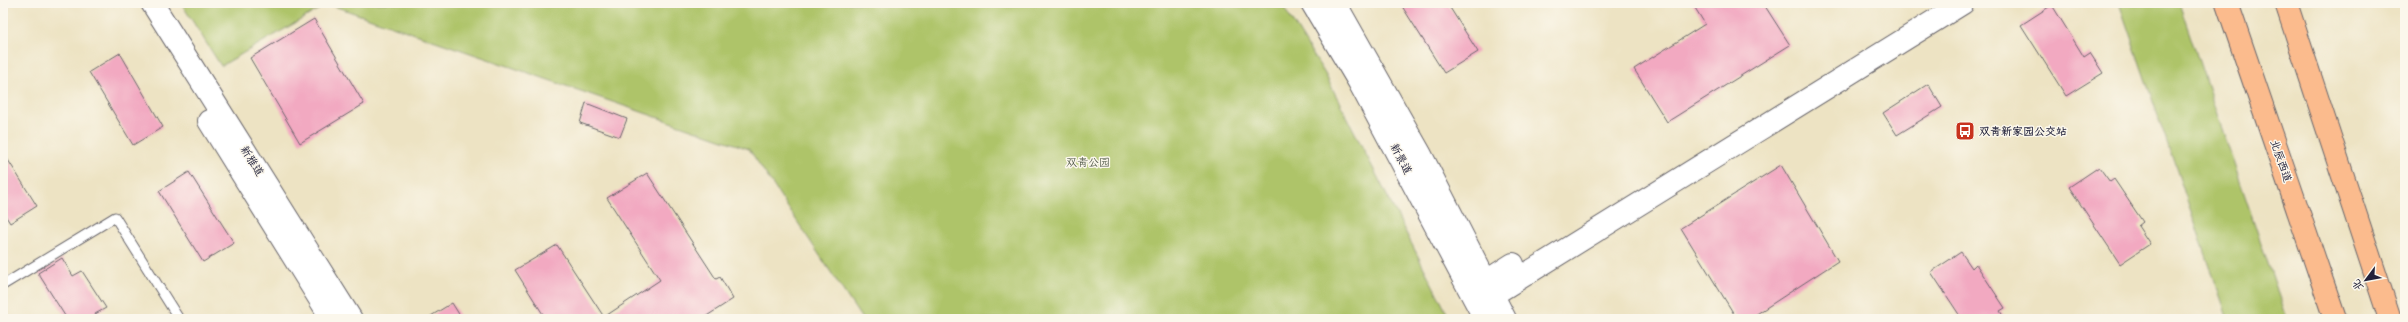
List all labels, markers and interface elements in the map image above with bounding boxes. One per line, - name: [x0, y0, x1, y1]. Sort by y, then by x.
- bus stop icon: 双青新家园公交站: [1954, 120, 1976, 142]
- place label: 双青新家园公交站: [1979, 125, 2067, 138]
- street label: 北辰西道: [2268, 138, 2294, 184]
- street label: 新景道: [1388, 141, 1414, 177]
- street label: 新雅道: [238, 144, 266, 178]
- park label: 双青公园: [1066, 156, 1110, 169]
- north arrow: [2346, 260, 2386, 300]
- text: 北: [2350, 277, 2366, 293]

